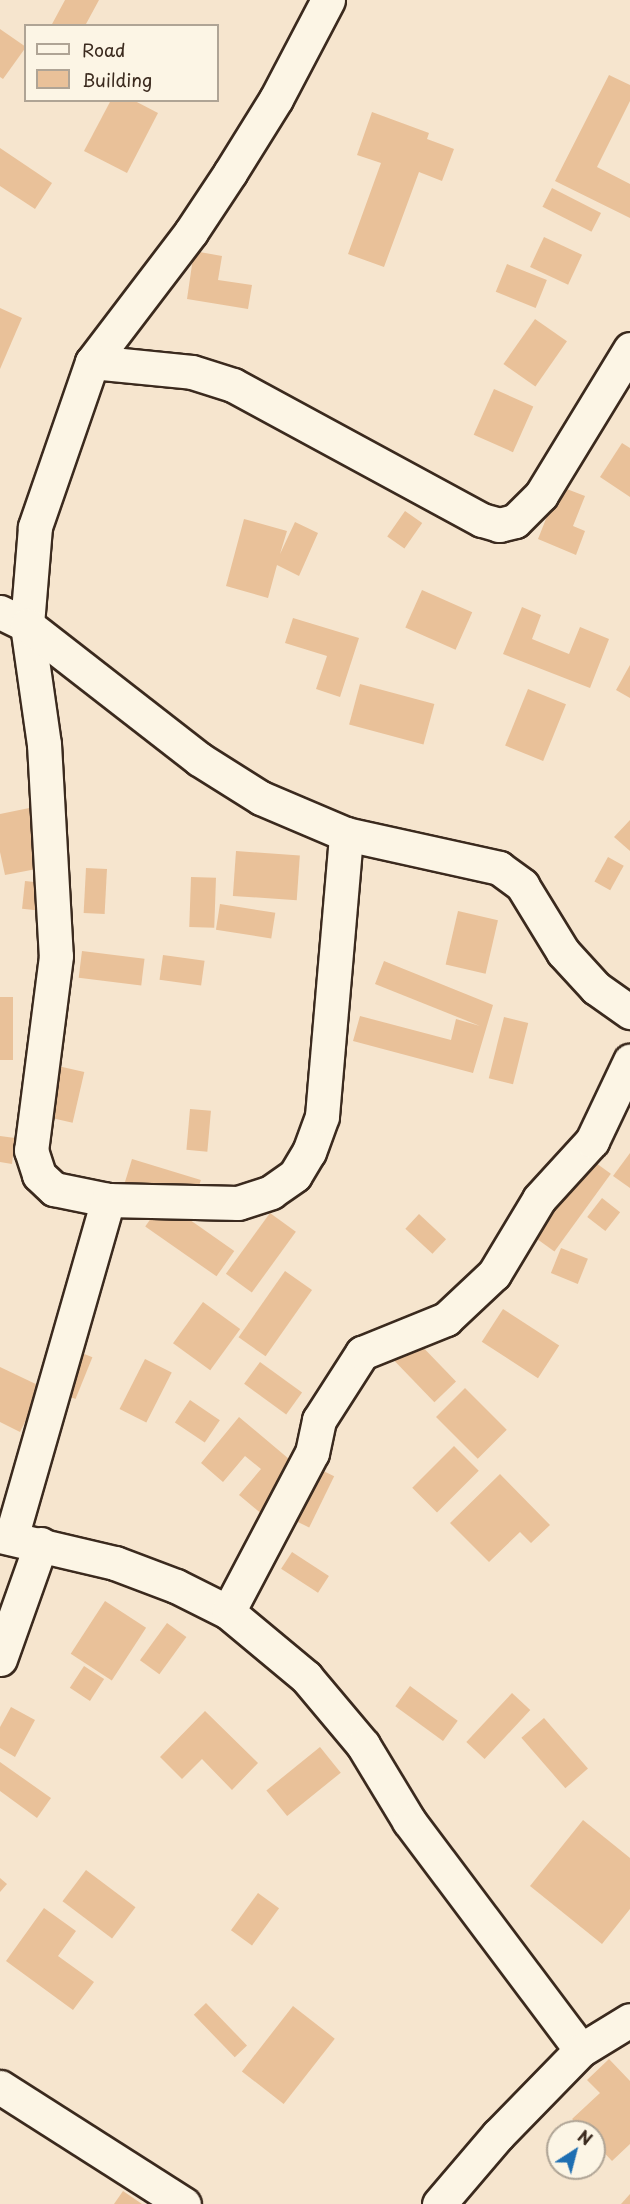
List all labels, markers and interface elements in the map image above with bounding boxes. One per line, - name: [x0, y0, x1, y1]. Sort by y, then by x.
- legend: [24, 24, 219, 102]
- text: Road: [82, 36, 126, 63]
- text: Building: [82, 66, 152, 93]
- north arrow: [546, 2120, 606, 2180]
- text: N: [573, 2124, 598, 2150]

